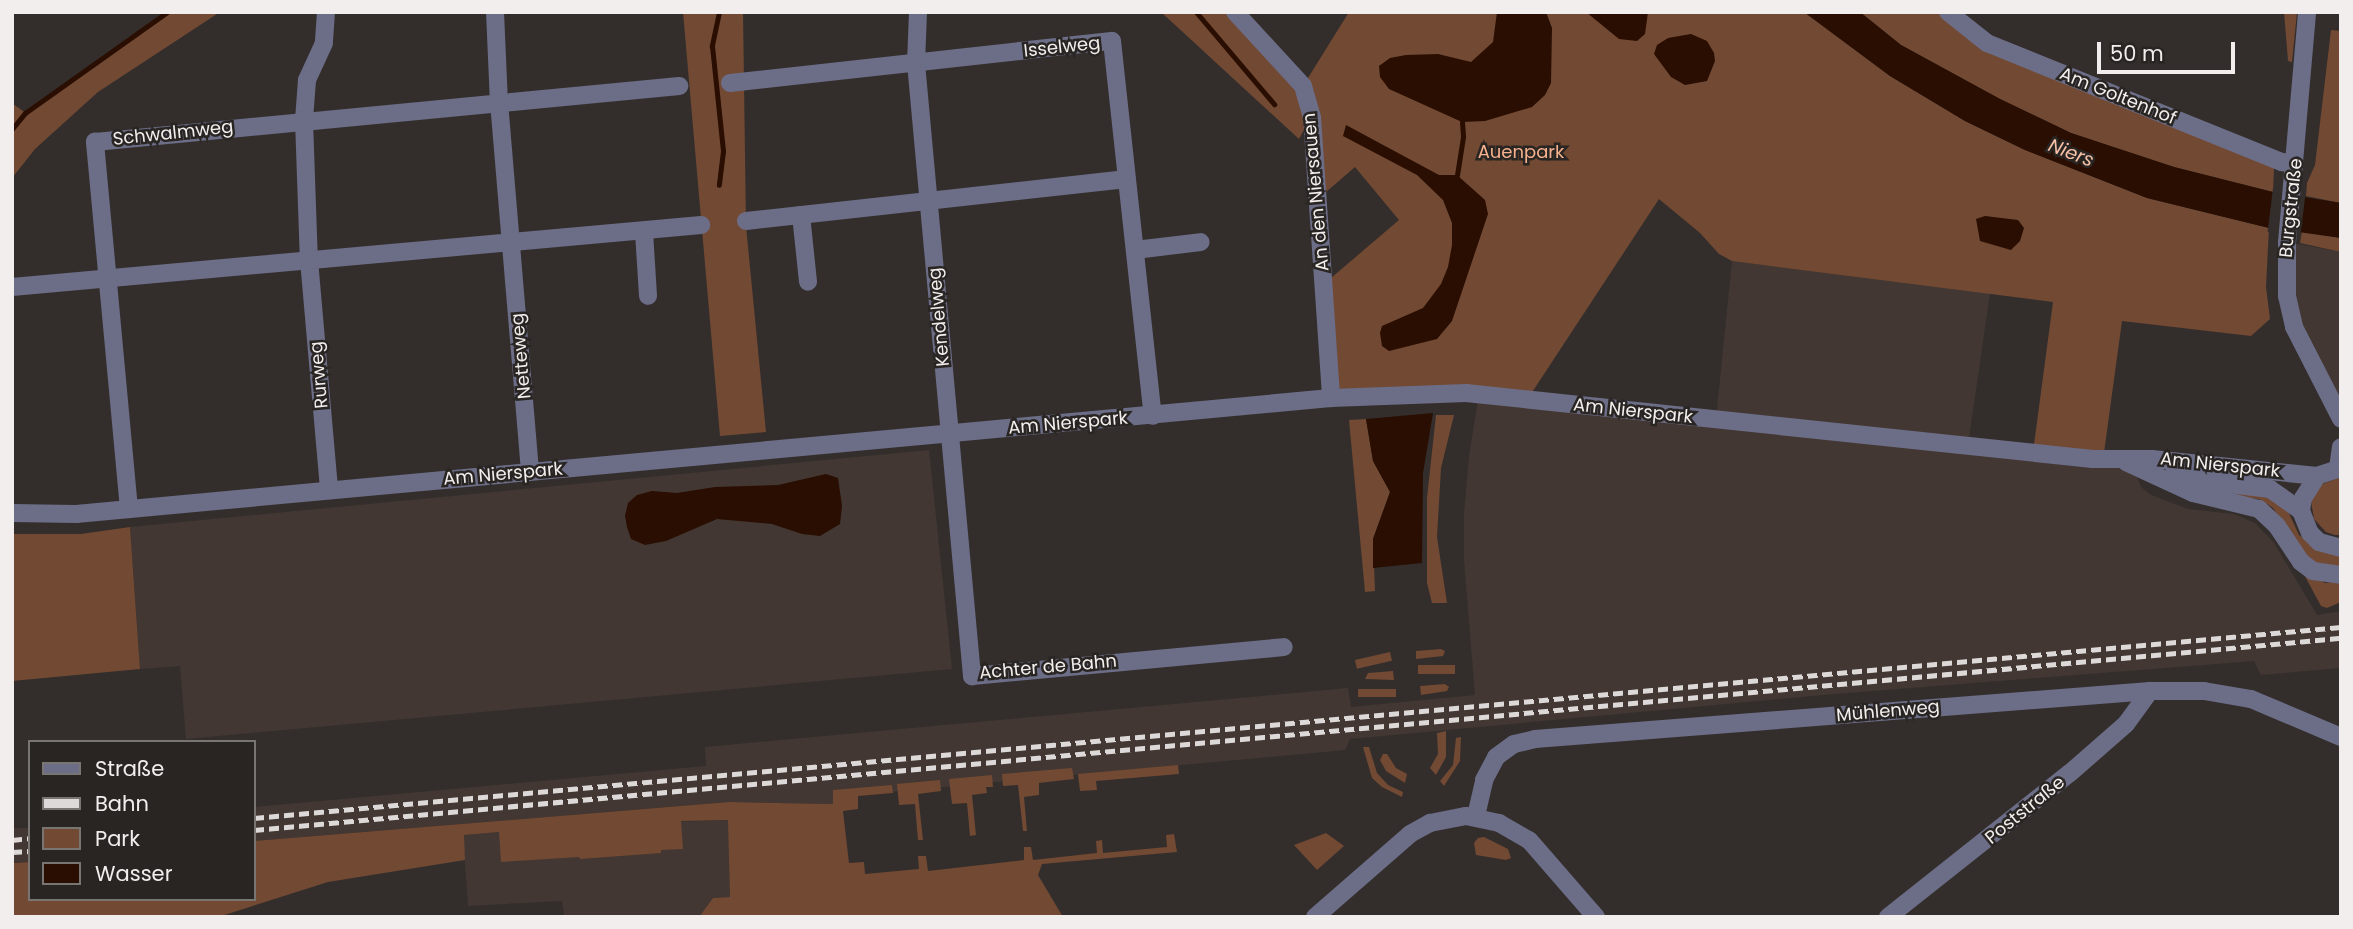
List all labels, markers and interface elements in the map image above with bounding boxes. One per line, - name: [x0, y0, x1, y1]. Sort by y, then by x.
- scale bar: [2101, 28, 2239, 72]
- street label: Isselweg: [1023, 32, 1101, 62]
- text: 50 m: [2110, 39, 2164, 68]
- street label: Am Goltenhof: [2057, 63, 2179, 129]
- street label: An den Niersauen: [1298, 112, 1334, 272]
- street label: Schwalmweg: [112, 116, 234, 150]
- water label: Niers: [2045, 134, 2097, 172]
- park label: Auenpark: [1478, 141, 1564, 163]
- street label: Burgstraße: [2275, 157, 2307, 259]
- street label: Kendelweg: [924, 267, 954, 367]
- street label: Netteweg: [506, 312, 536, 400]
- street label: Rurweg: [305, 341, 333, 409]
- street label: Am Nierspark: [1572, 394, 1694, 428]
- street label: Am Nierspark: [1007, 407, 1129, 439]
- street label: Am Nierspark: [2159, 448, 2281, 482]
- street label: Am Nierspark: [442, 458, 564, 490]
- street label: Achter de Bahn: [978, 650, 1118, 684]
- street label: Mühlenweg: [1835, 696, 1941, 726]
- legend: [28, 740, 256, 901]
- text: Straße: [95, 754, 164, 783]
- street label: Poststraße: [1981, 771, 2069, 849]
- text: Bahn: [95, 789, 149, 818]
- text: Park: [95, 824, 140, 853]
- text: Wasser: [95, 859, 172, 888]

